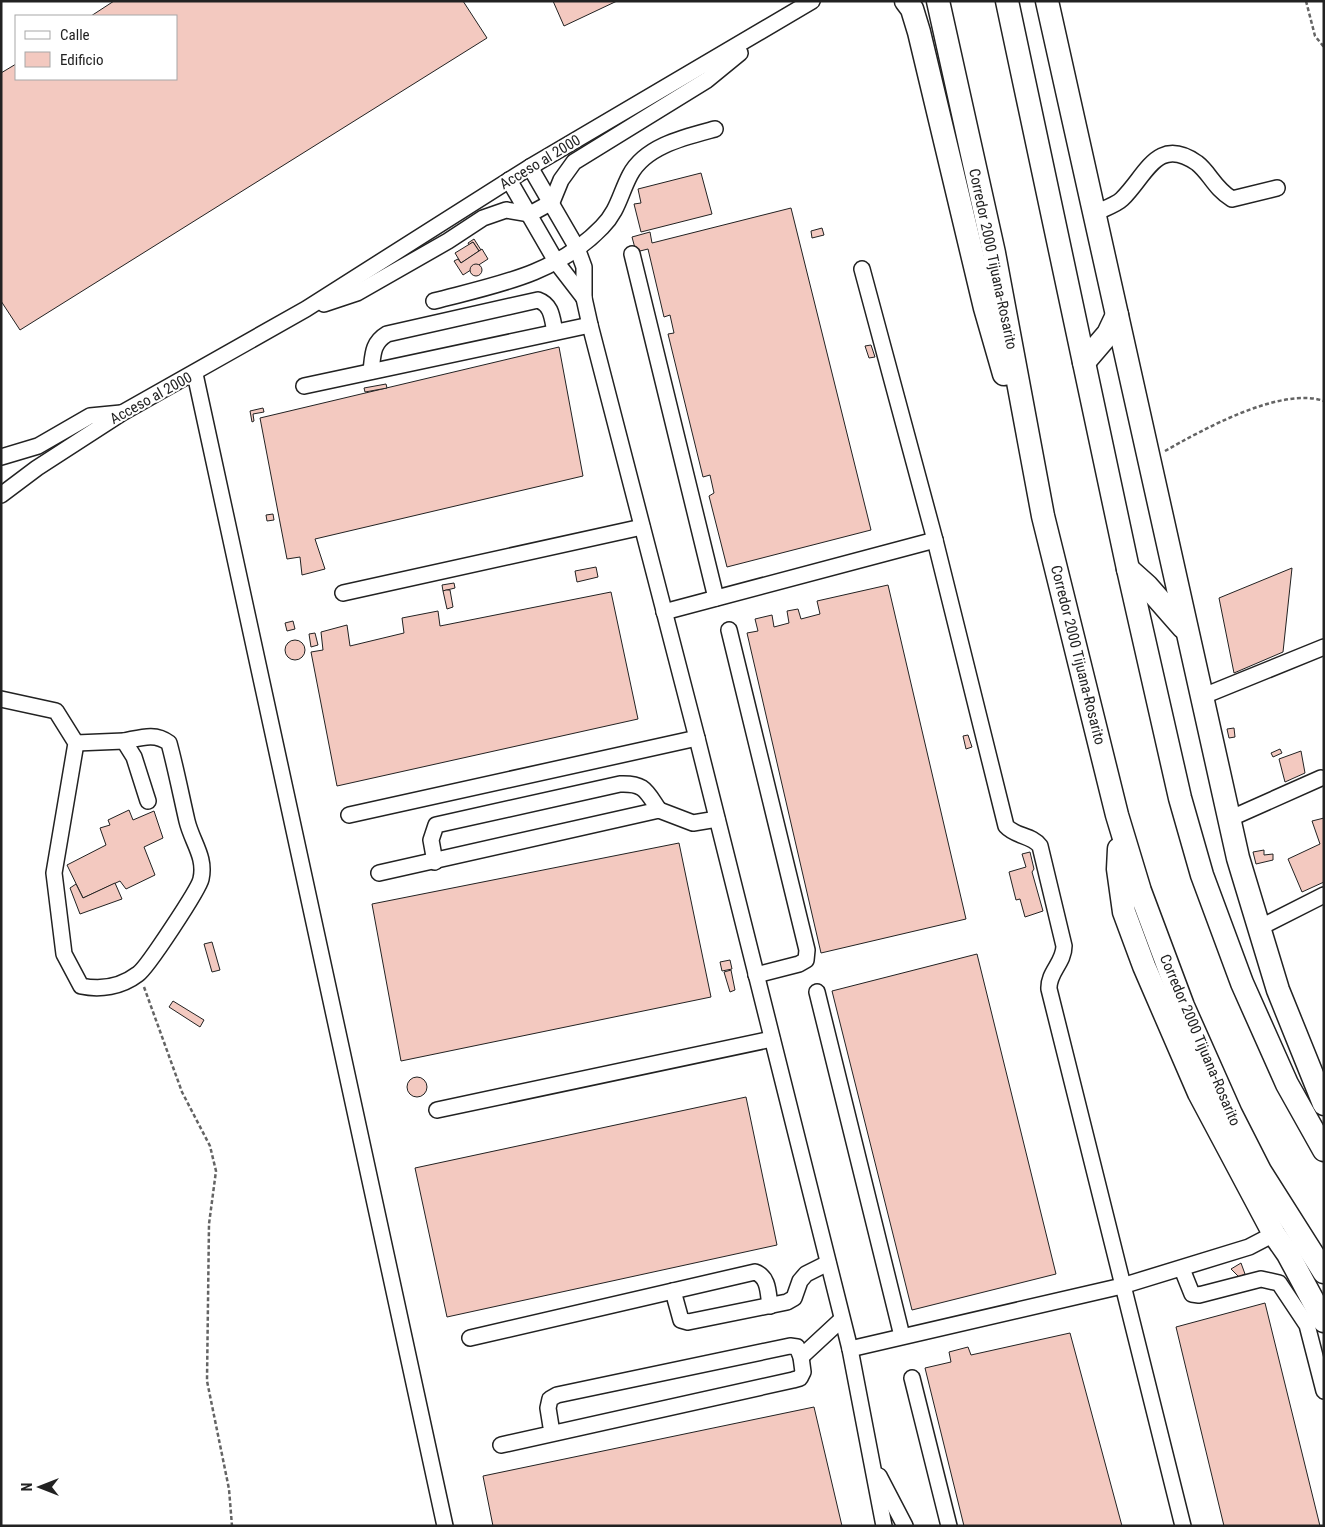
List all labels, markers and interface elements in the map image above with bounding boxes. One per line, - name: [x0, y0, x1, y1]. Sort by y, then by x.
- legend: [15, 15, 178, 80]
- text: Calle: [60, 26, 90, 44]
- text: Edificio: [60, 51, 103, 69]
- street label: Acceso al 2000: [496, 131, 584, 193]
- street label: Corredor 2000 Tijuana-Rosarito: [965, 167, 1021, 351]
- street label: Acceso al 2000: [107, 368, 195, 428]
- street label: Corredor 2000 Tijuana-Rosarito: [1047, 563, 1109, 747]
- street label: Corredor 2000 Tijuana-Rosarito: [1156, 952, 1244, 1128]
- north arrow: [15, 1462, 65, 1512]
- text: N: [19, 1483, 35, 1491]

